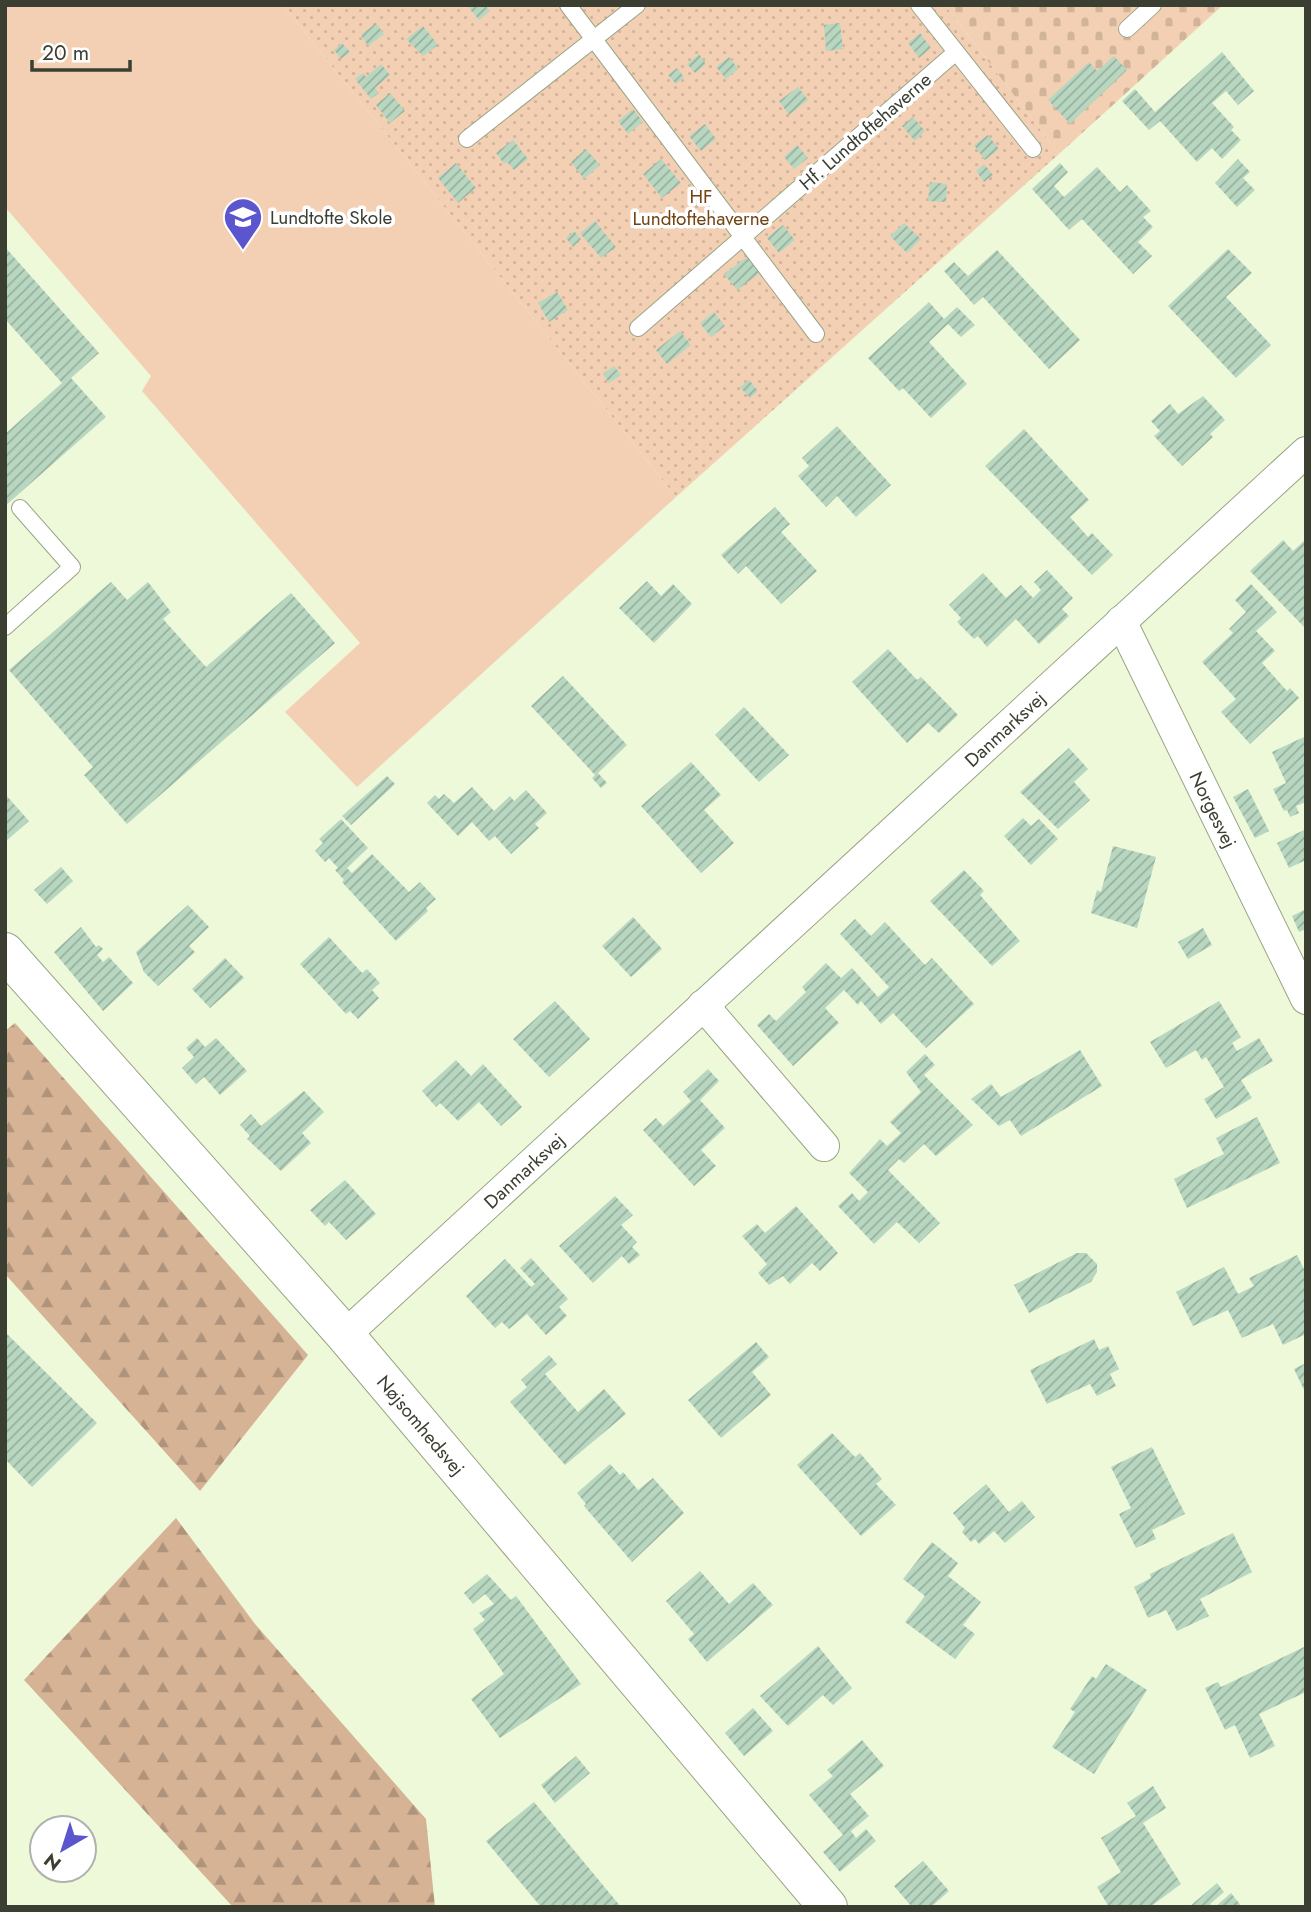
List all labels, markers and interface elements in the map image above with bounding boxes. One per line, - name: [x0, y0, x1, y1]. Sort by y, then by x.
- scale bar: [32, 28, 130, 72]
- text: 20 m: [42, 38, 89, 68]
- street label: Hf. Lundtoftehaverne: [793, 66, 937, 196]
- park label: HF Lundtoftehaverne: [633, 183, 770, 232]
- school or university icon: Lundtofte Skole: [222, 196, 264, 251]
- place label: Lundtofte Skole: [270, 204, 393, 231]
- street label: Danmarksvej: [959, 685, 1051, 773]
- street label: Norgesvej: [1183, 767, 1243, 853]
- street label: Danmarksvej: [478, 1127, 571, 1215]
- street label: Nøjsomhedsvej: [370, 1369, 471, 1481]
- north arrow: [28, 1814, 98, 1884]
- text: N: [38, 1847, 67, 1877]

